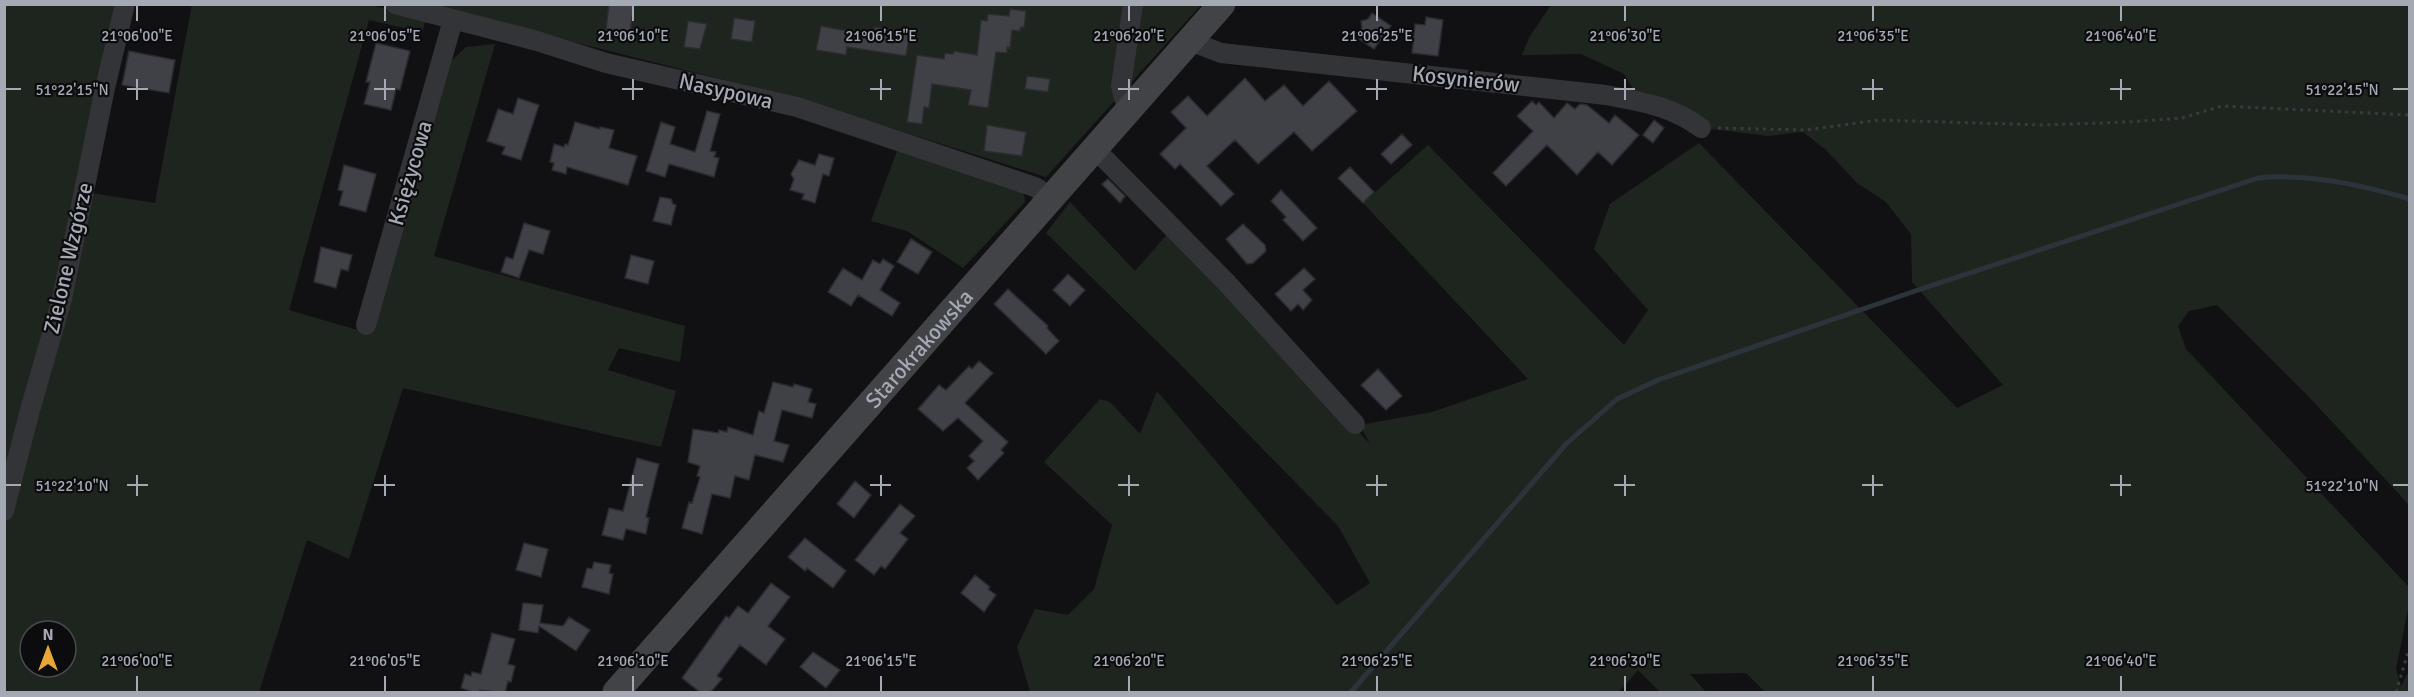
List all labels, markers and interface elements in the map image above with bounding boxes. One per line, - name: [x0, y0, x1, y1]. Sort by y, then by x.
- text: 21°06'00"E: [101, 27, 173, 45]
- text: 21°06'05"E: [349, 27, 421, 45]
- text: 21°06'10"E: [597, 27, 669, 45]
- text: 21°06'15"E: [845, 27, 917, 45]
- text: 21°06'20"E: [1093, 27, 1165, 45]
- text: 21°06'25"E: [1341, 27, 1413, 45]
- text: 21°06'30"E: [1589, 27, 1661, 45]
- text: 21°06'35"E: [1837, 27, 1909, 45]
- text: 21°06'40"E: [2085, 27, 2157, 45]
- street label: Kosynierów: [1411, 60, 1521, 98]
- street label: Nasypowa: [676, 67, 776, 115]
- text: 51°22'15"N: [35, 81, 109, 99]
- text: 51°22'15"N: [2305, 81, 2379, 99]
- street label: Księżycowa: [382, 117, 438, 229]
- street label: Zielone Wzgórze: [37, 180, 99, 336]
- street label: Starokrakowska: [859, 283, 978, 413]
- text: 51°22'10"N: [35, 477, 109, 495]
- text: 51°22'10"N: [2305, 477, 2379, 495]
- north arrow: [18, 619, 78, 679]
- text: N: [42, 625, 54, 645]
- text: 21°06'00"E: [101, 652, 173, 670]
- text: 21°06'05"E: [349, 652, 421, 670]
- text: 21°06'10"E: [597, 652, 669, 670]
- text: 21°06'15"E: [845, 652, 917, 670]
- text: 21°06'20"E: [1093, 652, 1165, 670]
- text: 21°06'25"E: [1341, 652, 1413, 670]
- text: 21°06'30"E: [1589, 652, 1661, 670]
- text: 21°06'35"E: [1837, 652, 1909, 670]
- text: 21°06'40"E: [2085, 652, 2157, 670]

